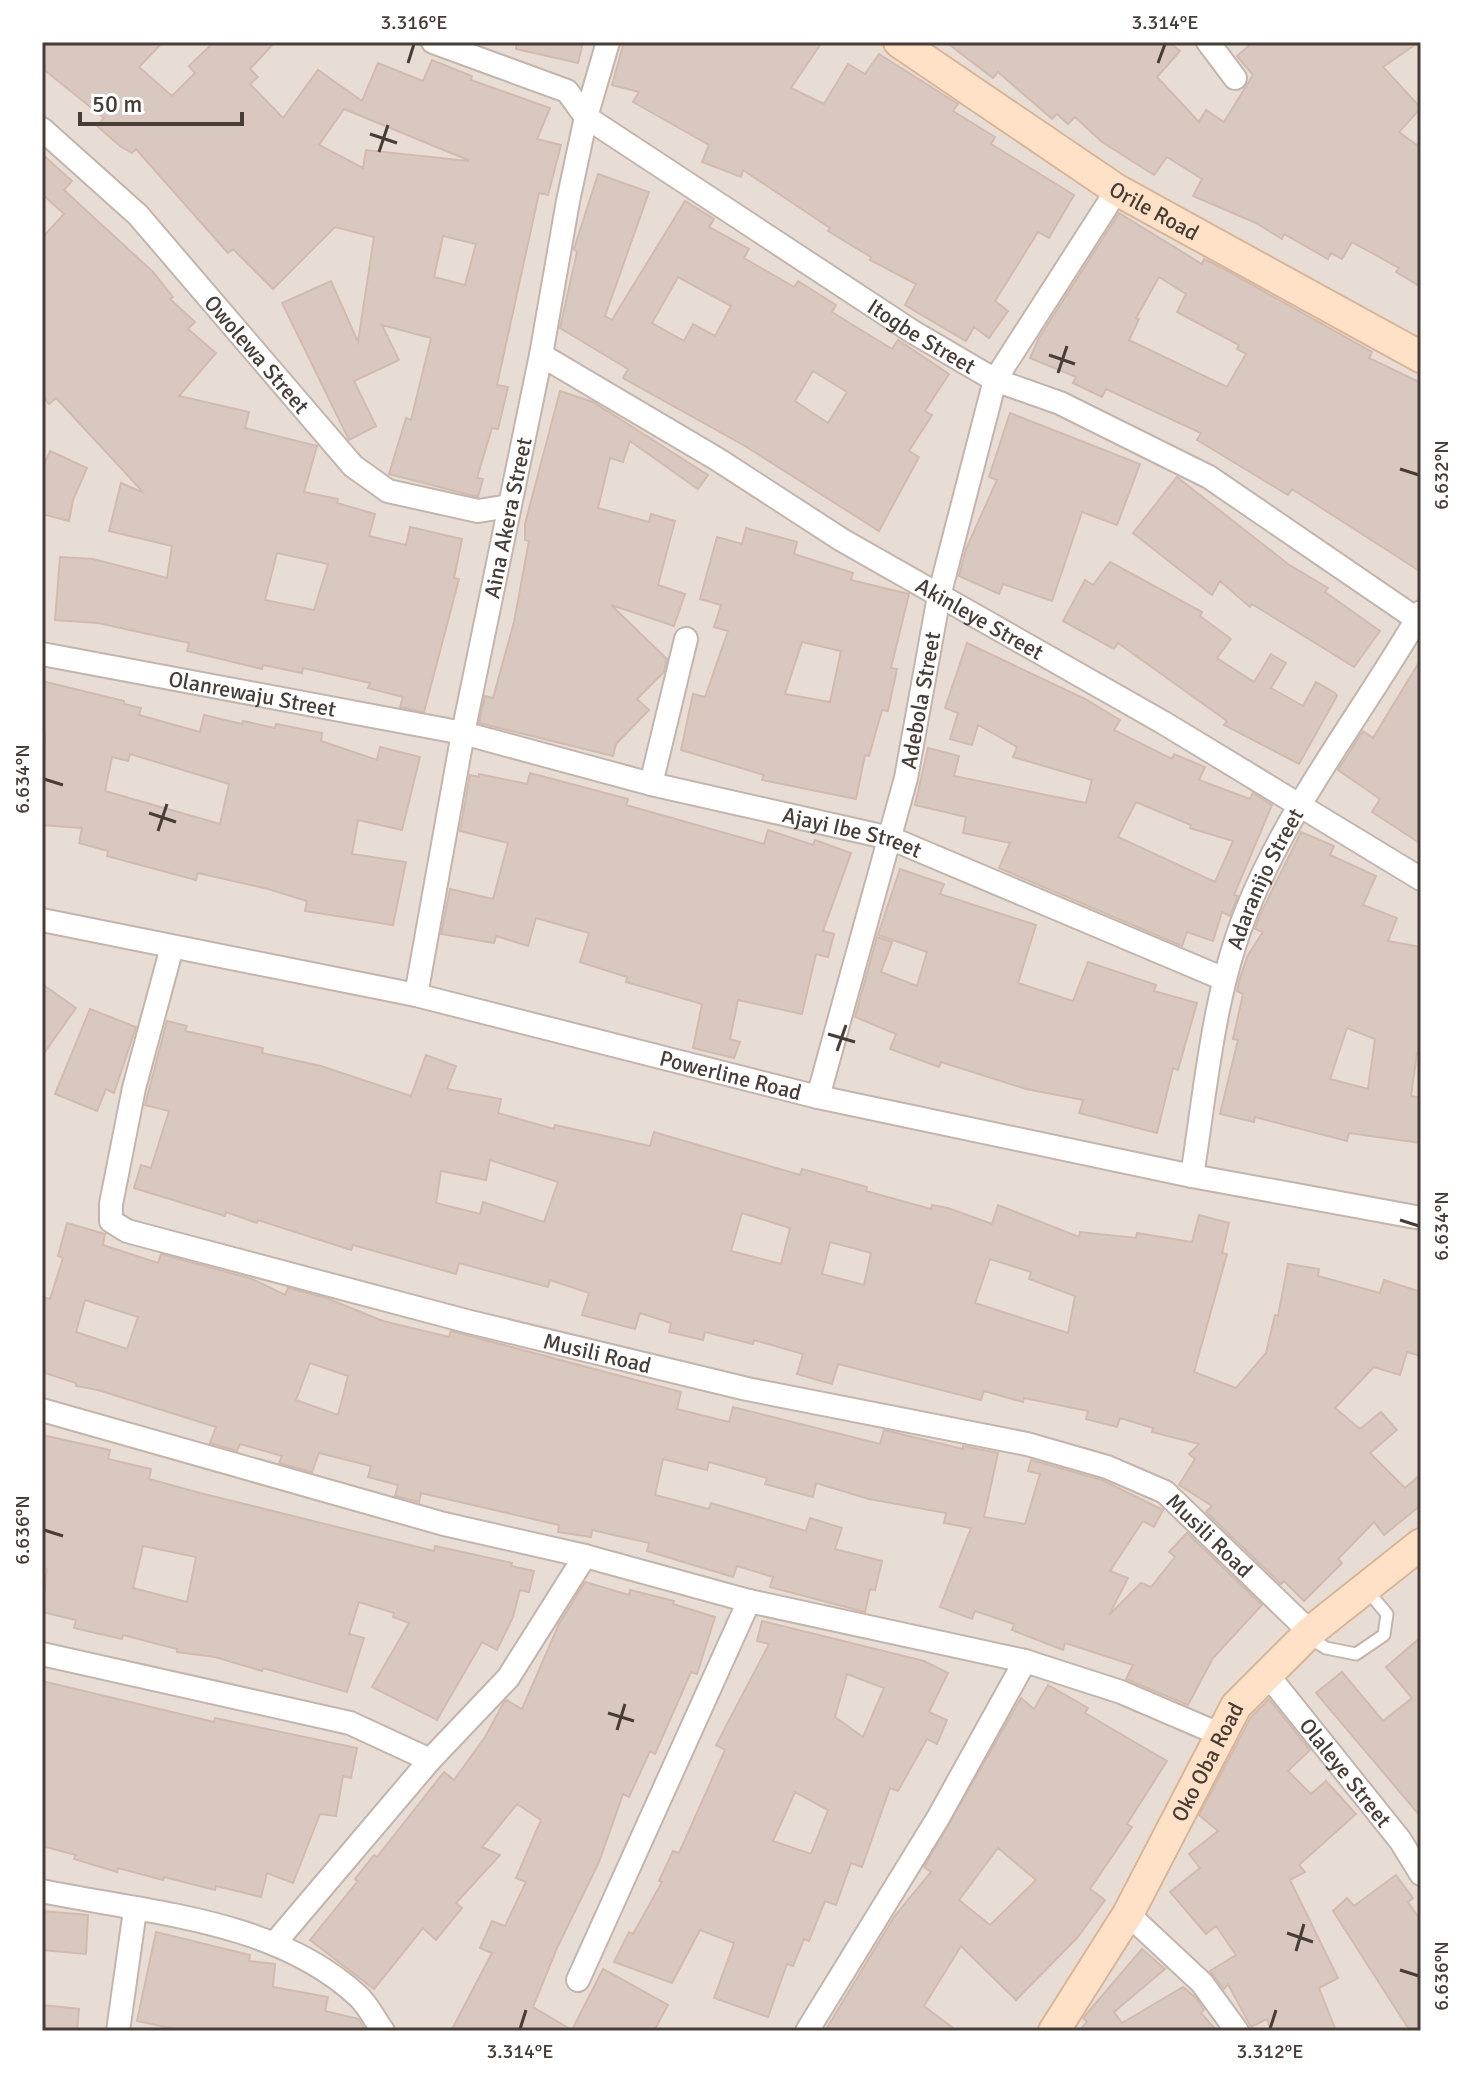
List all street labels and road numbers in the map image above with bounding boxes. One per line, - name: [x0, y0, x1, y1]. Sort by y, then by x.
- street label: Orile Road: [1104, 175, 1204, 246]
- street label: Owolewa Street: [198, 290, 315, 419]
- street label: Itogbe Street: [863, 293, 981, 380]
- street label: Aina Akera Street: [478, 435, 538, 601]
- street label: Akinleye Street: [911, 572, 1049, 666]
- street label: Adebola Street: [895, 629, 946, 771]
- street label: Olanrewaju Street: [166, 665, 338, 723]
- street label: Ajayi Ibe Street: [780, 801, 926, 864]
- street label: Adaranijo Street: [1221, 803, 1309, 953]
- street label: Powerline Road: [657, 1044, 804, 1106]
- street label: Musili Road: [541, 1327, 654, 1379]
- street label: Musili Road: [1161, 1488, 1258, 1583]
- street label: Oko Oba Road: [1165, 1698, 1250, 1826]
- street label: Olaleye Street: [1293, 1713, 1397, 1833]

